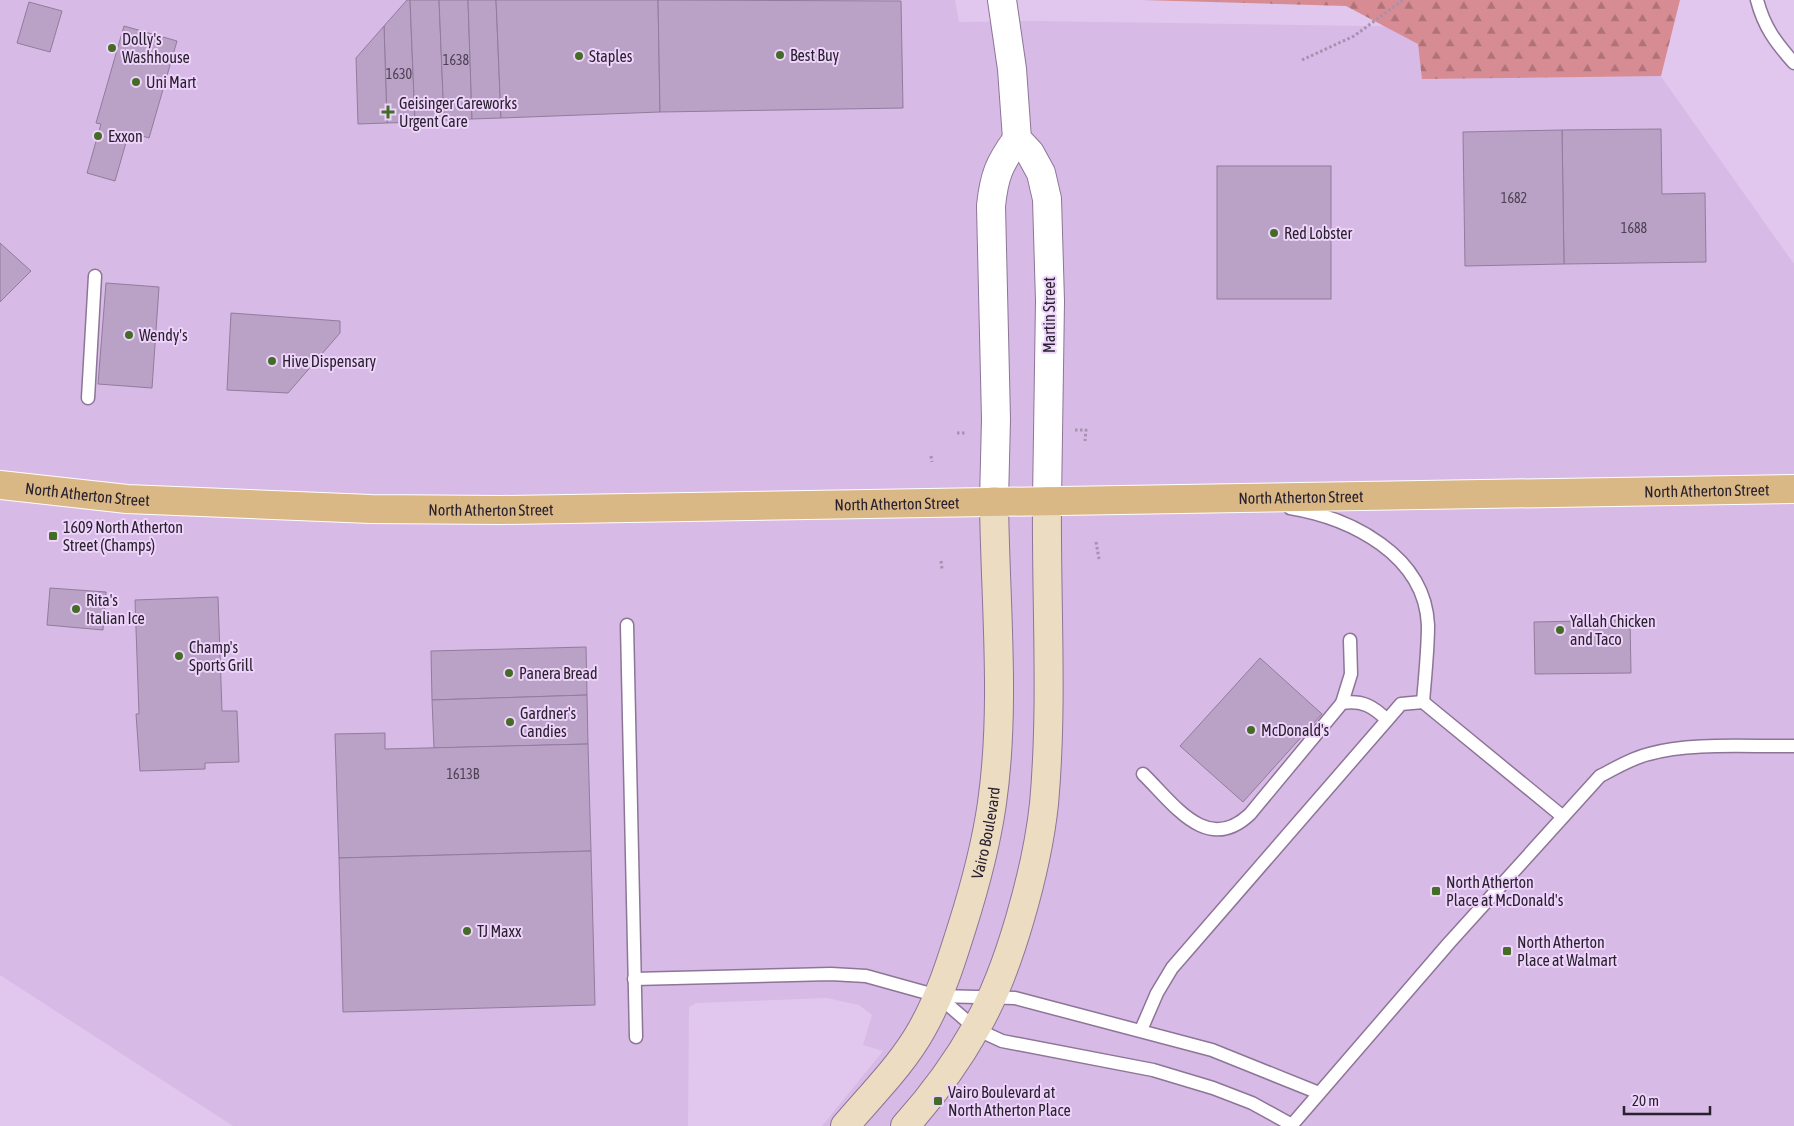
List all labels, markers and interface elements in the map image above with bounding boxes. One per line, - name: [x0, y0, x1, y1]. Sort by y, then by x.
- place label: Dolly's Washhouse: [122, 30, 190, 66]
- marker: Dolly's Washhouse: [106, 42, 118, 54]
- place label: Best Buy: [790, 46, 840, 65]
- place label: Staples: [589, 47, 633, 66]
- marker: Best Buy: [774, 49, 786, 61]
- marker: Staples: [573, 50, 585, 62]
- house number: 1638: [443, 52, 470, 68]
- house number: 1630: [386, 66, 413, 82]
- place label: Uni Mart: [146, 73, 197, 91]
- marker: Uni Mart: [130, 76, 142, 88]
- place label: Geisinger Careworks Urgent Care: [399, 94, 517, 131]
- marker: Geisinger Careworks Urgent Care: [381, 105, 395, 119]
- place label: Exxon: [108, 127, 143, 145]
- marker: Exxon: [92, 130, 104, 142]
- house number: 1682: [1501, 190, 1527, 206]
- house number: 1688: [1621, 220, 1648, 236]
- place label: Red Lobster: [1284, 224, 1353, 242]
- marker: Red Lobster: [1268, 227, 1280, 239]
- street label: Martin Street: [1040, 277, 1058, 353]
- place label: Wendy's: [139, 326, 188, 345]
- marker: Wendy's: [123, 329, 135, 341]
- place label: Hive Dispensary: [282, 352, 377, 371]
- marker: Hive Dispensary: [266, 355, 278, 367]
- street label: North Atherton Street: [24, 479, 151, 509]
- street label: North Atherton Street: [1644, 480, 1770, 500]
- street label: North Atherton Street: [1238, 487, 1364, 507]
- street label: North Atherton Street: [834, 494, 960, 514]
- street label: North Atherton Street: [428, 500, 554, 519]
- place label: 1609 North Atherton Street (Champs): [63, 518, 183, 555]
- marker: 1609 North Atherton Street (Champs): [47, 530, 59, 542]
- place label: Rita's Italian Ice: [86, 591, 145, 627]
- marker: Rita's Italian Ice: [70, 603, 82, 615]
- place label: Yallah Chicken and Taco: [1570, 612, 1656, 648]
- marker: Yallah Chicken and Taco: [1554, 624, 1566, 636]
- place label: Champ's Sports Grill: [189, 638, 254, 675]
- marker: Champ's Sports Grill: [173, 650, 185, 662]
- place label: Panera Bread: [519, 664, 598, 682]
- marker: Panera Bread: [503, 667, 515, 679]
- place label: Gardner's Candies: [520, 704, 577, 740]
- marker: Gardner's Candies: [504, 716, 516, 728]
- place label: McDonald's: [1261, 721, 1330, 739]
- marker: McDonald's: [1245, 724, 1257, 736]
- house number: 1613B: [447, 766, 480, 782]
- street label: Vairo Boulevard: [968, 786, 1003, 881]
- place label: North Atherton Place at McDonald's: [1446, 873, 1564, 909]
- marker: North Atherton Place at McDonald's: [1430, 885, 1442, 897]
- place label: TJ Maxx: [477, 922, 522, 940]
- marker: TJ Maxx: [461, 925, 473, 937]
- place label: North Atherton Place at Walmart: [1517, 933, 1617, 969]
- marker: North Atherton Place at Walmart: [1501, 945, 1513, 957]
- place label: Vairo Boulevard at North Atherton Place: [948, 1083, 1071, 1119]
- scale bar: [1624, 1084, 1710, 1116]
- text: 20 m: [1632, 1092, 1659, 1109]
- marker: Vairo Boulevard at North Atherton Place: [932, 1095, 944, 1107]

